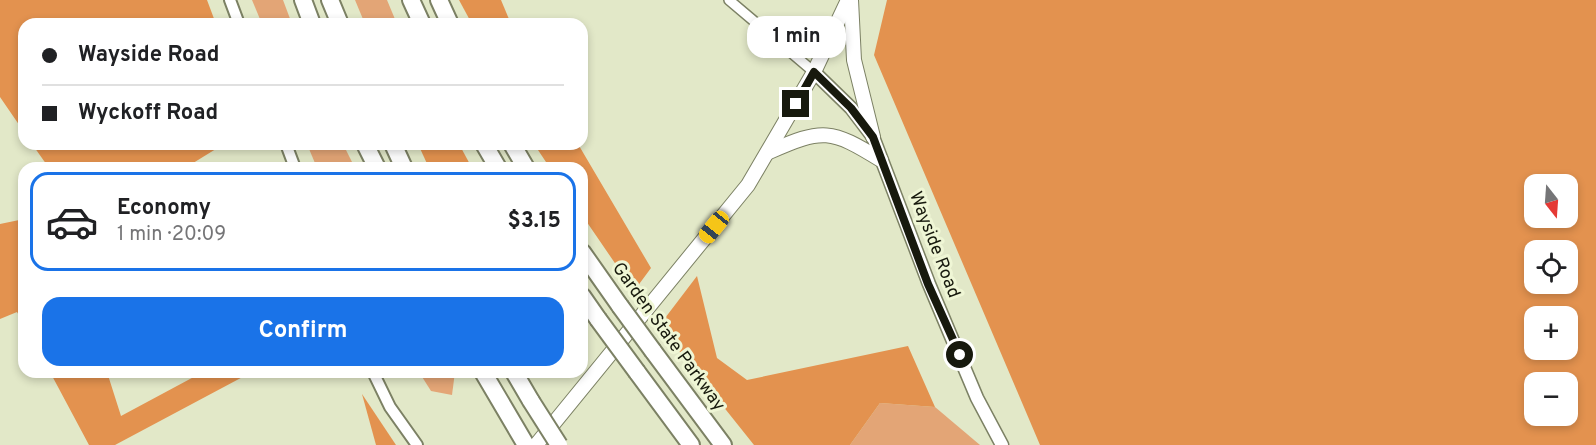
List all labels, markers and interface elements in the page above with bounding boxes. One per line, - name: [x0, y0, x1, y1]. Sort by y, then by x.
- callout: 1 min: [746, 17, 846, 59]
- text: 1 min: [772, 24, 821, 50]
- text: Wayside Road: [78, 42, 220, 69]
- route end: [782, 90, 809, 117]
- text: Wyckoff Road: [78, 100, 218, 127]
- north arrow: [1524, 174, 1578, 228]
- map controls: [1524, 174, 1578, 426]
- street label: Wayside Road: [903, 189, 965, 301]
- icon: car: [45, 195, 99, 249]
- text: Economy: [117, 195, 211, 222]
- car: [696, 207, 732, 247]
- text: $3.15: [507, 208, 561, 235]
- text: 1 min · 20:09: [117, 222, 226, 248]
- button: locate: [1524, 240, 1578, 294]
- street label: Garden State Parkway: [606, 258, 730, 416]
- button: Confirm: [42, 297, 564, 366]
- button: +: [1524, 306, 1578, 360]
- route start: [946, 341, 973, 368]
- button: −: [1524, 372, 1578, 426]

